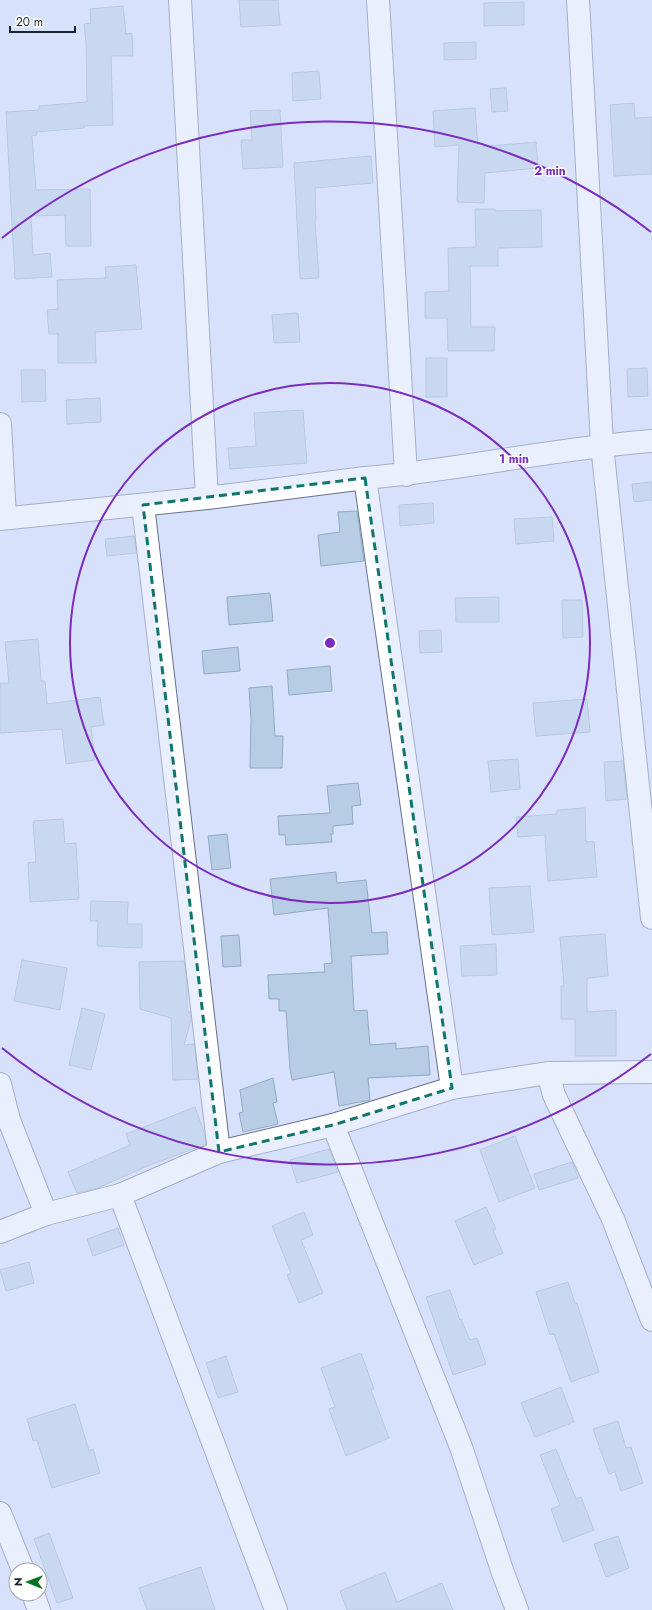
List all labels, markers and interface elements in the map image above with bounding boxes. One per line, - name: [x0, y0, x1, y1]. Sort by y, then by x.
- scale bar: [10, 8, 75, 34]
- text: 20 m: [16, 13, 43, 31]
- text: 2 min: [534, 162, 566, 180]
- text: 1 min: [499, 450, 529, 468]
- centre of rings: [323, 636, 337, 650]
- north arrow: [8, 1562, 48, 1602]
- text: N: [10, 1577, 26, 1586]

